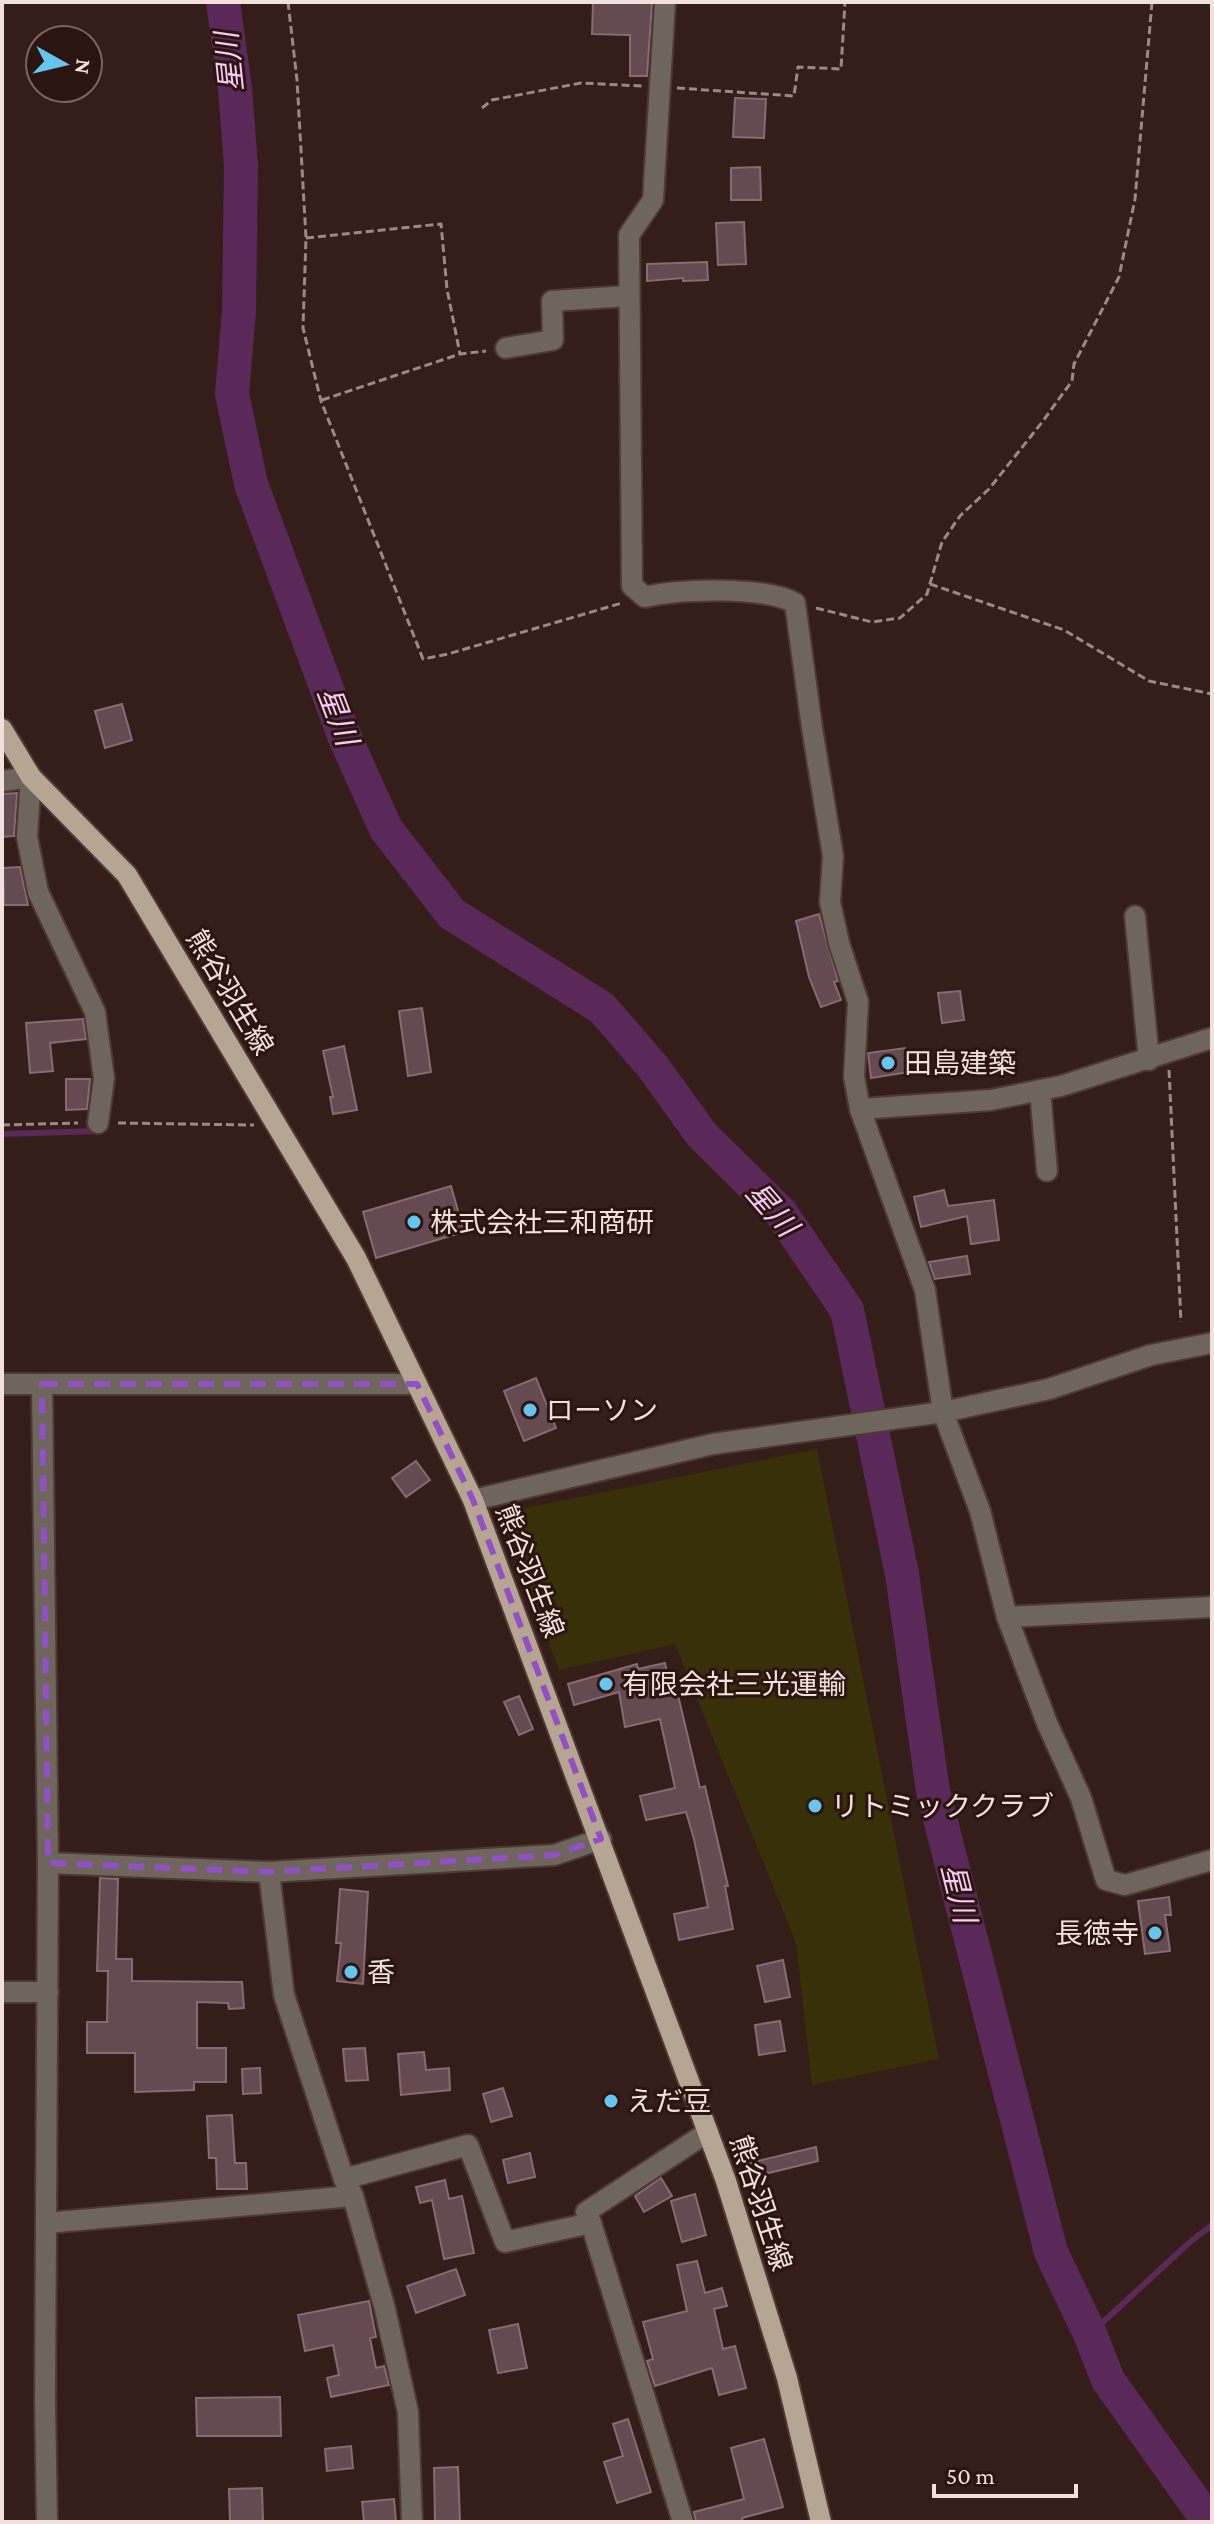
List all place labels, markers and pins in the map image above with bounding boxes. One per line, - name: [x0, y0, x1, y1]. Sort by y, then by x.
- place label: 田島建築: [904, 1048, 1016, 1079]
- marker: 田島建築: [879, 1054, 897, 1072]
- place label: 株式会社三和商研: [430, 1207, 654, 1238]
- marker: 株式会社三和商研: [405, 1213, 423, 1231]
- place label: ローソン: [546, 1395, 658, 1426]
- marker: ローソン: [521, 1401, 539, 1419]
- place label: 有限会社三光運輸: [622, 1669, 846, 1700]
- marker: 有限会社三光運輸: [597, 1675, 615, 1693]
- place label: リトミッククラブ: [831, 1791, 1054, 1822]
- marker: リトミッククラブ: [806, 1797, 824, 1815]
- place label: 長徳寺: [1055, 1918, 1139, 1949]
- marker: 長徳寺: [1146, 1924, 1164, 1942]
- place label: 香: [367, 1957, 395, 1988]
- marker: 香: [342, 1963, 360, 1981]
- place label: えだ豆: [627, 2086, 711, 2117]
- marker: えだ豆: [602, 2092, 620, 2110]

